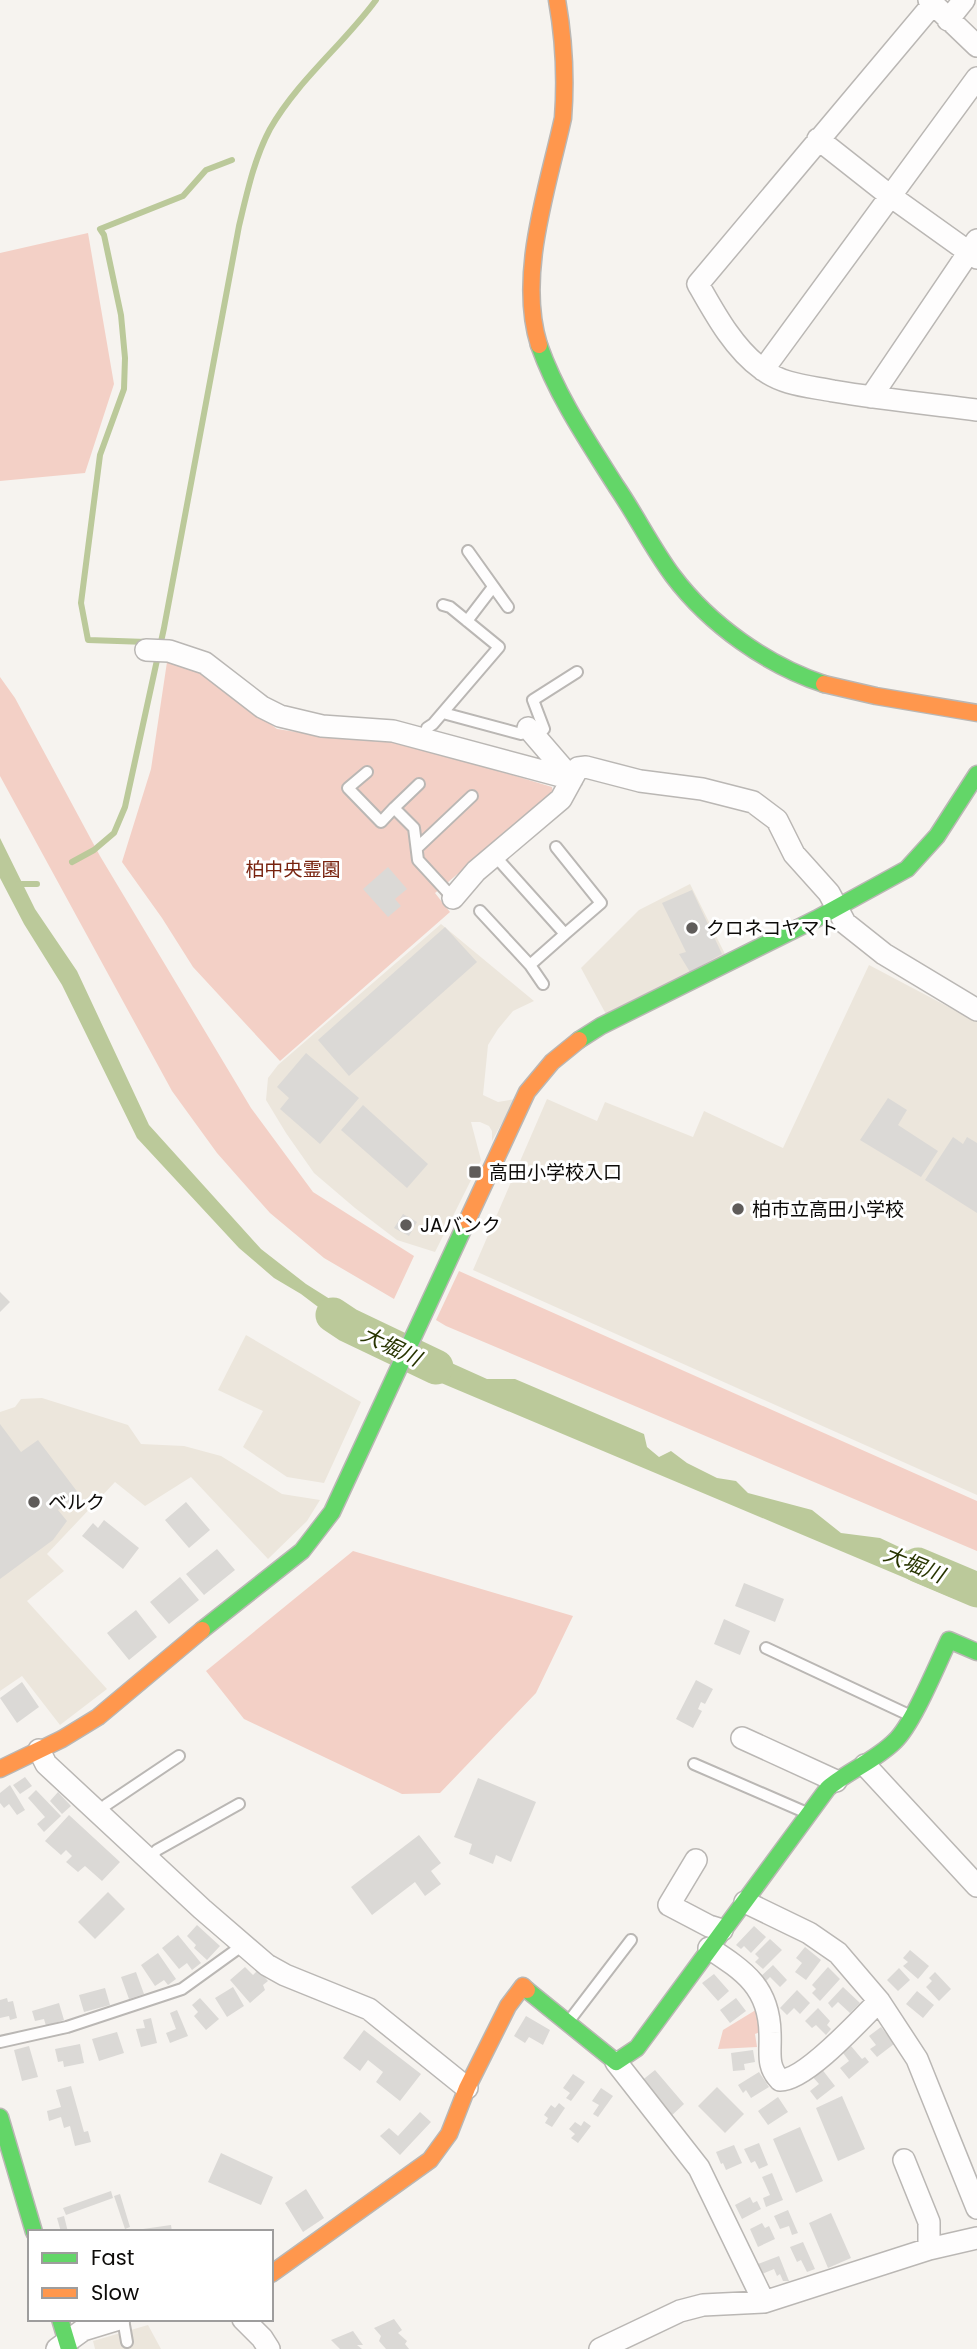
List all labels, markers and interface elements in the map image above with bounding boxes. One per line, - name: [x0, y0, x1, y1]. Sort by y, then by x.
- park label: 柏中央霊園: [245, 856, 341, 883]
- place label: クロネコヤマト: [706, 915, 839, 942]
- marker: クロネコヤマト: [684, 920, 700, 936]
- place label: 高田小学校入口: [489, 1159, 622, 1186]
- marker: 高田小学校入口: [467, 1164, 483, 1180]
- place label: 柏市立高田小学校: [752, 1196, 904, 1223]
- marker: 柏市立高田小学校: [730, 1201, 746, 1217]
- place label: JAバンク: [420, 1212, 501, 1239]
- marker: JAバンク: [398, 1217, 414, 1233]
- water label: 大堀川: [356, 1319, 427, 1374]
- place label: ベルク: [48, 1489, 105, 1516]
- marker: ベルク: [26, 1494, 42, 1510]
- water label: 大堀川: [879, 1539, 950, 1590]
- legend: [28, 2230, 273, 2321]
- text: Fast: [91, 2243, 134, 2272]
- text: Slow: [91, 2278, 139, 2307]

